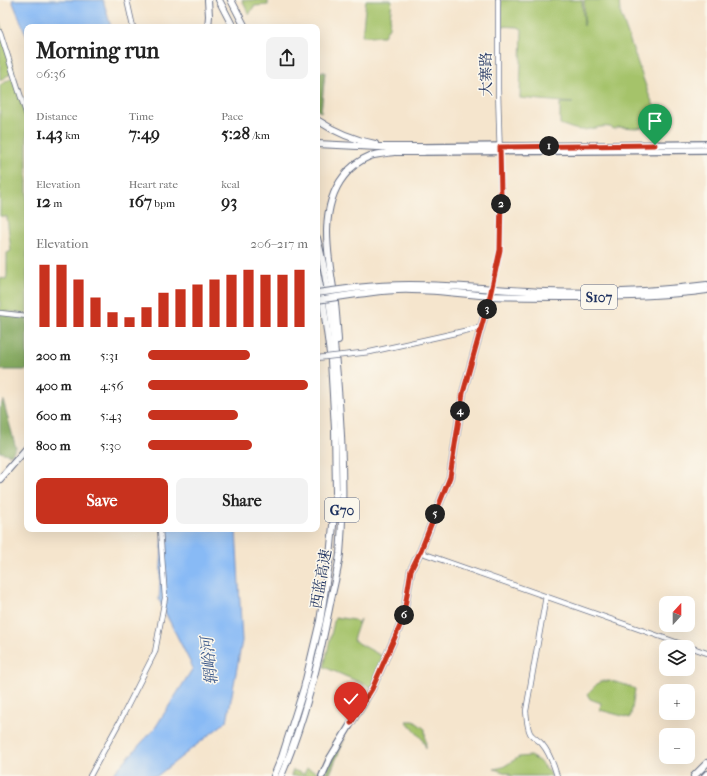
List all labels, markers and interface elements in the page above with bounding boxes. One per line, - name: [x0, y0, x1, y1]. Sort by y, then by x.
- button: share: [266, 37, 308, 79]
- text: Morning run: [36, 38, 159, 64]
- street label: 大寨路: [477, 51, 495, 97]
- text: 06:36: [36, 66, 66, 81]
- pin: [638, 104, 672, 145]
- text: Distance: [36, 110, 77, 123]
- text: Time: [129, 110, 154, 123]
- text: Pace: [221, 110, 243, 123]
- icon: arrive: [644, 110, 666, 132]
- text: 1.43: [36, 123, 63, 143]
- text: 7:49: [129, 123, 160, 143]
- text: 5:28: [221, 123, 250, 143]
- text: km: [63, 129, 80, 142]
- text: /km: [250, 129, 270, 142]
- pin: 1: [539, 136, 559, 156]
- text: 1: [547, 139, 551, 152]
- text: Elevation: [36, 178, 80, 191]
- text: Heart rate: [129, 178, 178, 191]
- text: kcal: [221, 178, 240, 191]
- text: 12: [36, 191, 51, 211]
- text: 167: [129, 191, 152, 211]
- text: 93: [221, 191, 237, 211]
- pin: 2: [491, 194, 511, 214]
- text: m: [51, 197, 62, 210]
- text: bpm: [152, 197, 175, 210]
- text: 2: [498, 197, 504, 210]
- text: Elevation: [36, 236, 89, 251]
- text: 206–217 m: [250, 236, 308, 251]
- road number: S107: [581, 285, 617, 309]
- pin: 3: [477, 299, 497, 319]
- text: 3: [485, 302, 489, 315]
- text: 200 m: [36, 348, 71, 363]
- text: 5:31: [100, 348, 119, 363]
- text: 400 m: [36, 378, 72, 393]
- text: 4:56: [100, 378, 123, 393]
- pin: 4: [450, 401, 470, 421]
- text: 4: [457, 404, 463, 417]
- text: 600 m: [36, 408, 71, 423]
- text: 5:43: [100, 408, 122, 423]
- text: 800 m: [36, 438, 70, 453]
- text: 5:30: [100, 438, 121, 453]
- button: Save: [36, 478, 168, 524]
- button: Share: [176, 478, 308, 524]
- road number: G70: [325, 498, 359, 522]
- pin: 5: [425, 504, 445, 524]
- text: 5: [433, 507, 437, 520]
- street label: 西蓝高速: [307, 548, 335, 610]
- north arrow: [659, 596, 695, 632]
- map controls: [659, 596, 695, 764]
- pin: 6: [394, 605, 414, 625]
- text: 6: [401, 608, 407, 621]
- water label: 辋峪河: [197, 633, 221, 686]
- button: layers: [659, 640, 695, 676]
- pin: [334, 682, 368, 723]
- button: +: [659, 684, 695, 720]
- icon: check: [340, 688, 362, 710]
- button: −: [659, 728, 695, 764]

